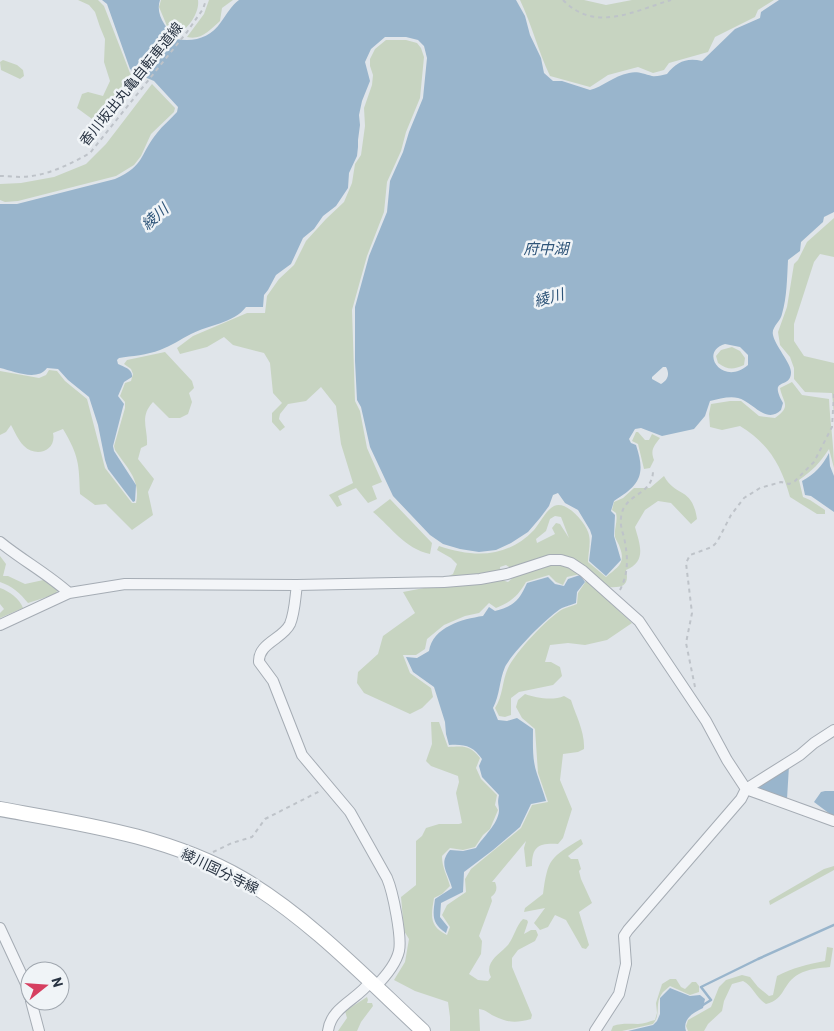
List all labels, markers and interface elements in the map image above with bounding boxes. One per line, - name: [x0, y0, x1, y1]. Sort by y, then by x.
- street label: 香川坂出丸亀自転車道線: [76, 18, 186, 149]
- water label: 綾川: [137, 198, 173, 233]
- water label: 府中湖: [523, 239, 570, 257]
- water label: 綾川: [532, 284, 567, 310]
- street label: 綾川国分寺線: [179, 844, 262, 897]
- north arrow: [20, 961, 70, 1011]
- text: N: [48, 975, 67, 989]

